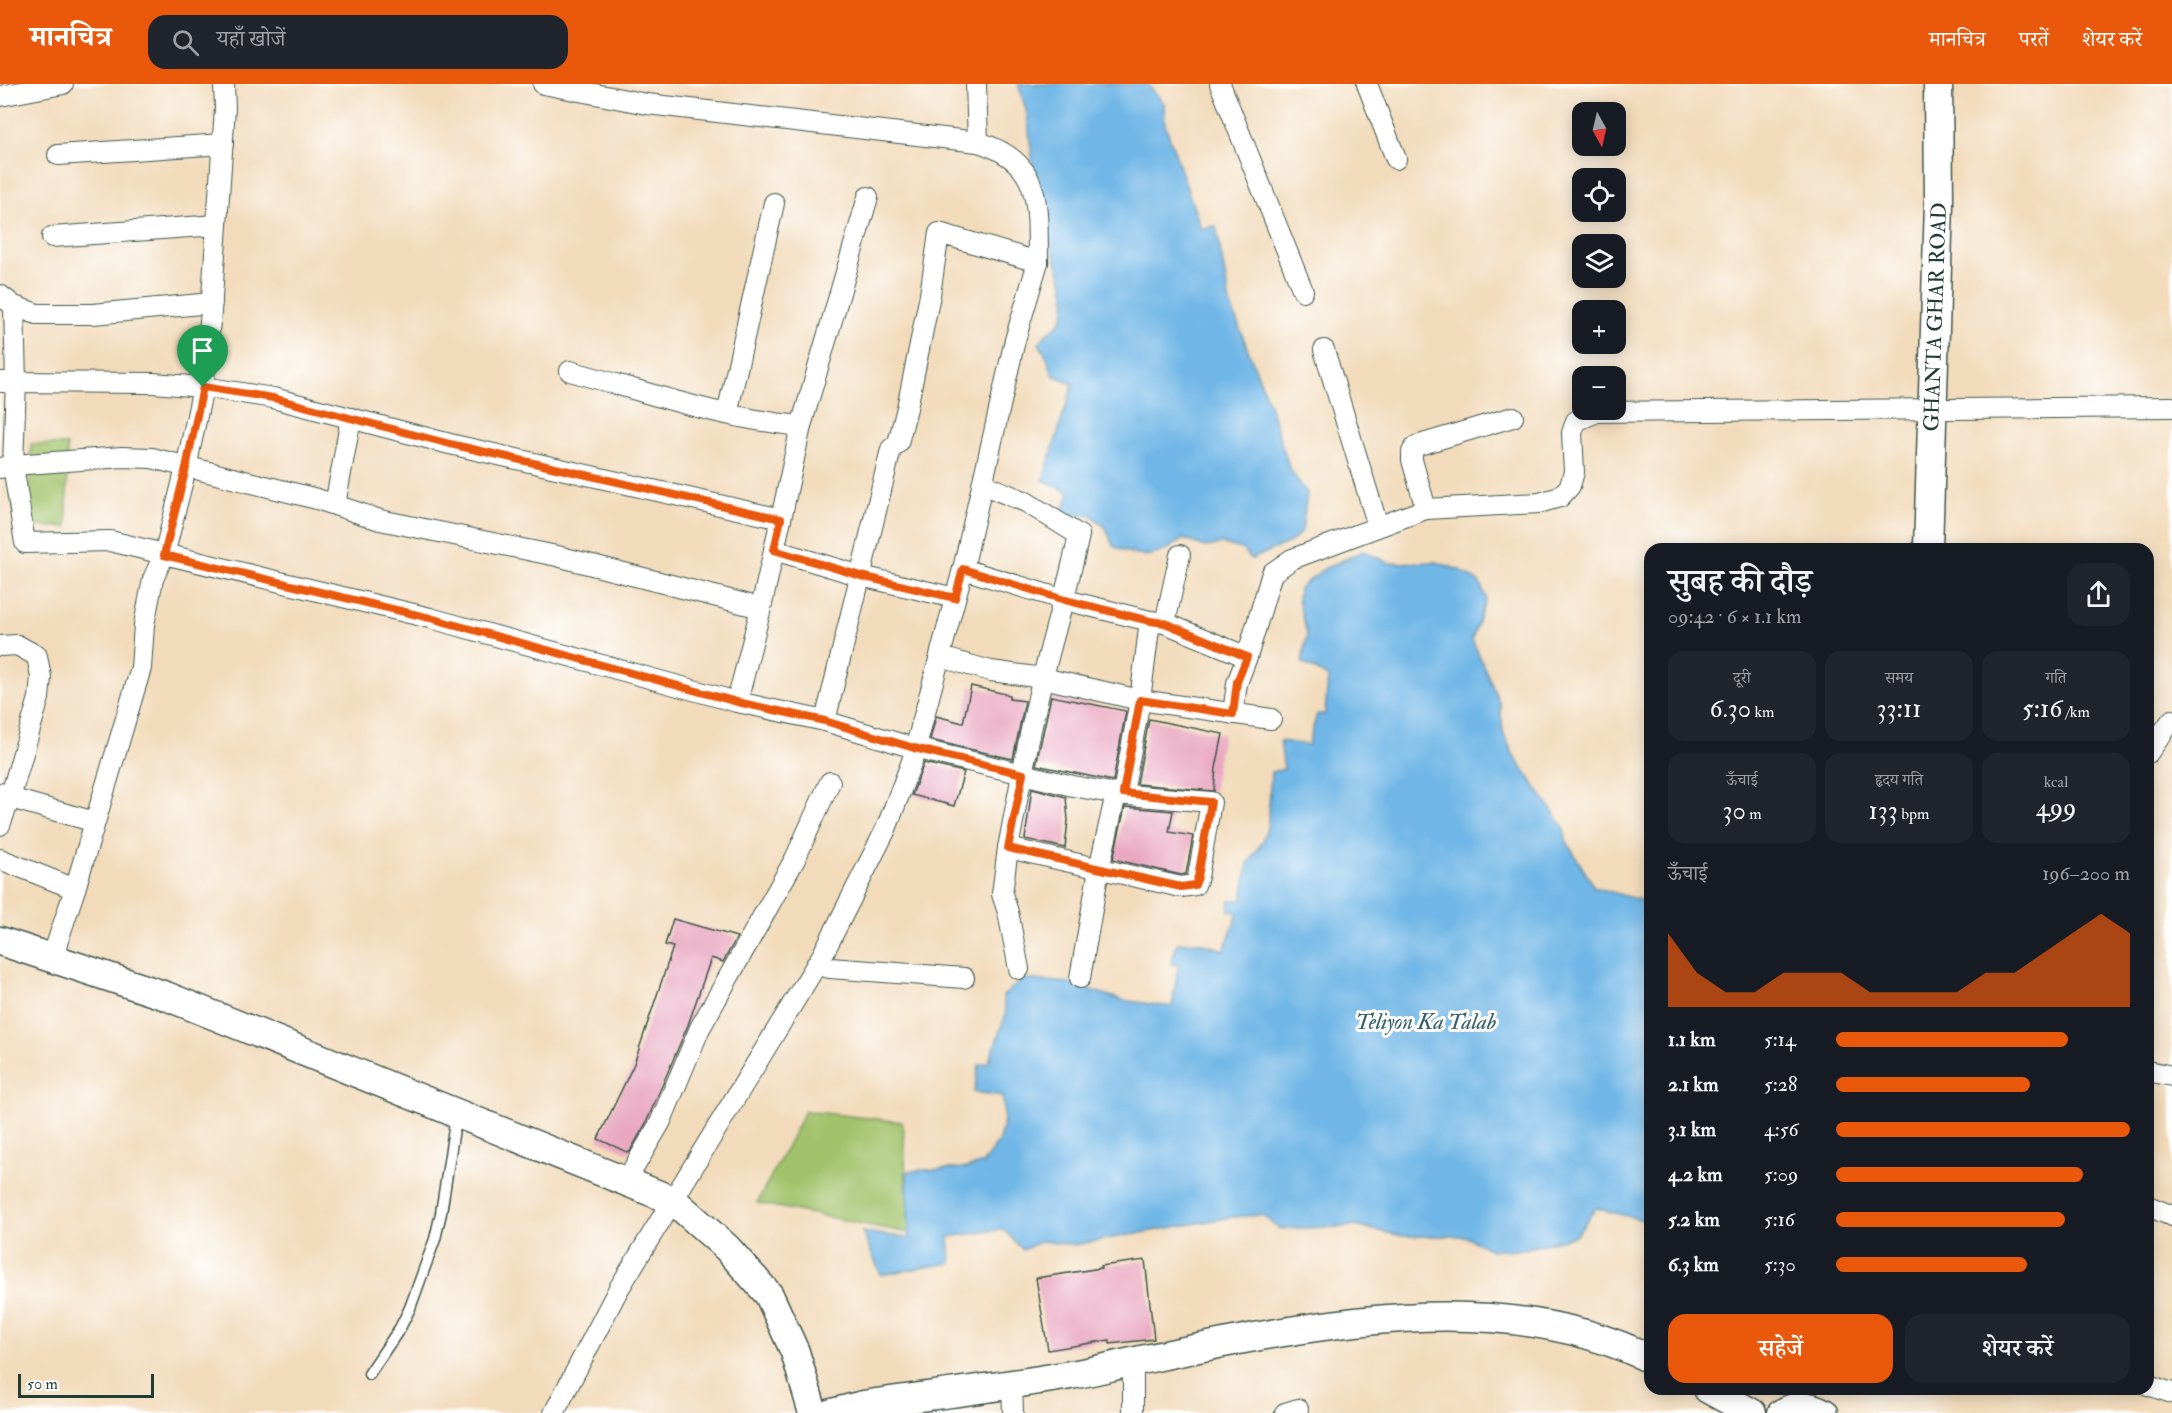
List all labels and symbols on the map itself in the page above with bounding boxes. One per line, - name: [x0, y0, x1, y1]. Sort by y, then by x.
- north arrow: [1572, 102, 1626, 156]
- street label: GHANTA GHAR ROAD: [1918, 202, 1953, 432]
- pin: [177, 325, 228, 387]
- water label: Teliyon Ka Talab: [1356, 1008, 1496, 1036]
- scale bar: [18, 1371, 154, 1398]

